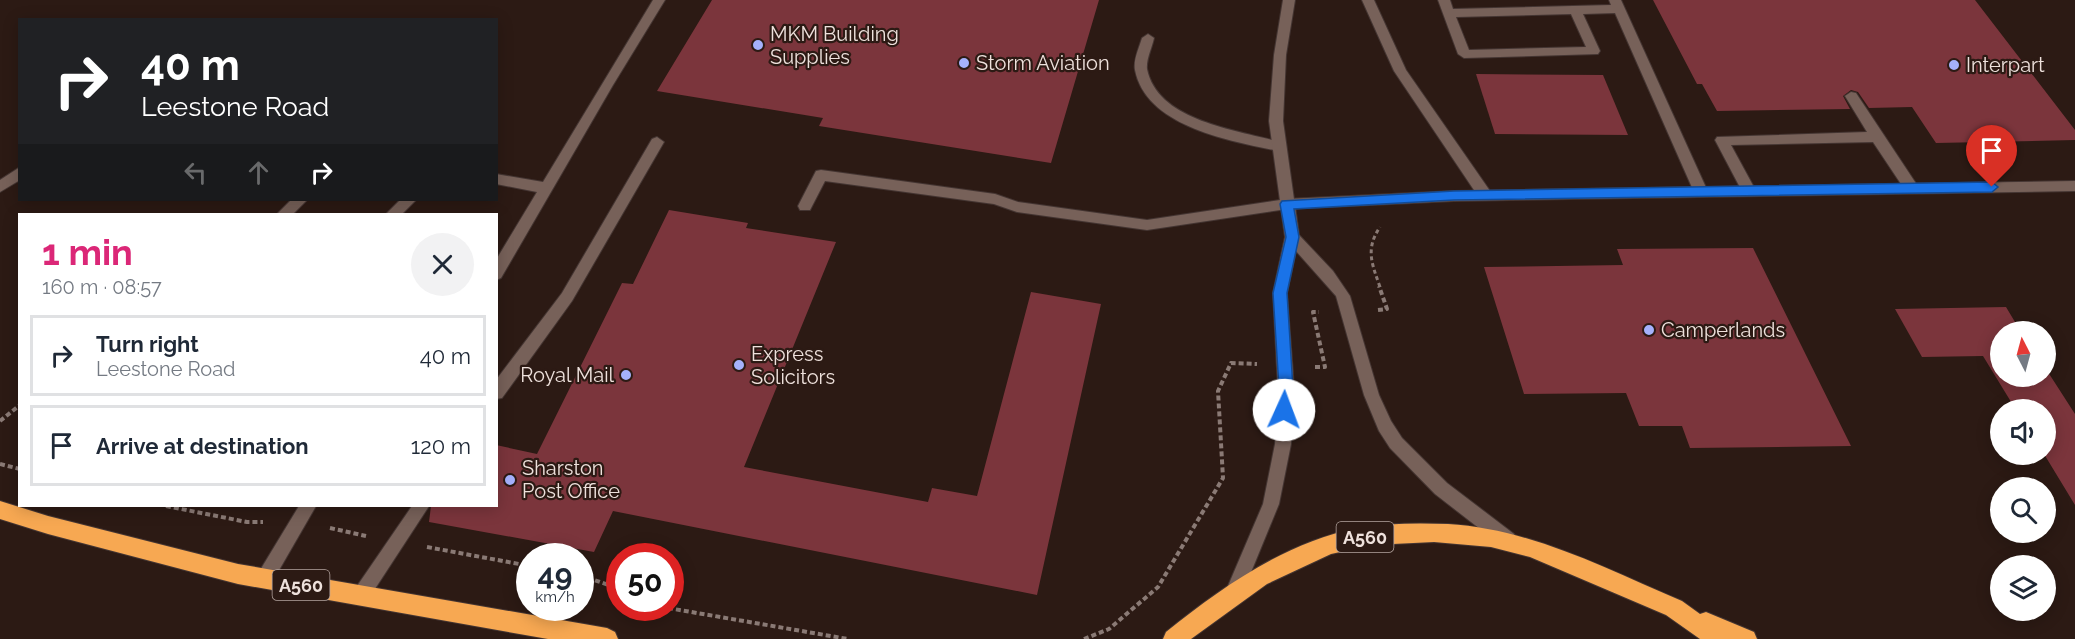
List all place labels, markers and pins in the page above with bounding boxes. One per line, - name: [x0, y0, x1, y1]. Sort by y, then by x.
- place label: MKM Building Supplies: [770, 22, 899, 69]
- marker: MKM Building Supplies: [751, 38, 765, 52]
- place label: Storm Aviation: [976, 51, 1110, 75]
- place label: Interpart: [1966, 53, 2045, 77]
- marker: Storm Aviation: [957, 56, 971, 70]
- marker: Interpart: [1947, 58, 1961, 72]
- pin: [1966, 125, 2017, 187]
- place label: Camperlands: [1661, 318, 1785, 342]
- marker: Camperlands: [1642, 323, 1656, 337]
- place label: Express Solicitors: [751, 342, 835, 389]
- marker: Express Solicitors: [732, 358, 746, 372]
- place label: Royal Mail: [520, 363, 615, 387]
- marker: Royal Mail: [619, 368, 633, 382]
- place label: Sharston Post Office: [522, 456, 620, 503]
- marker: Sharston Post Office: [503, 473, 517, 487]

